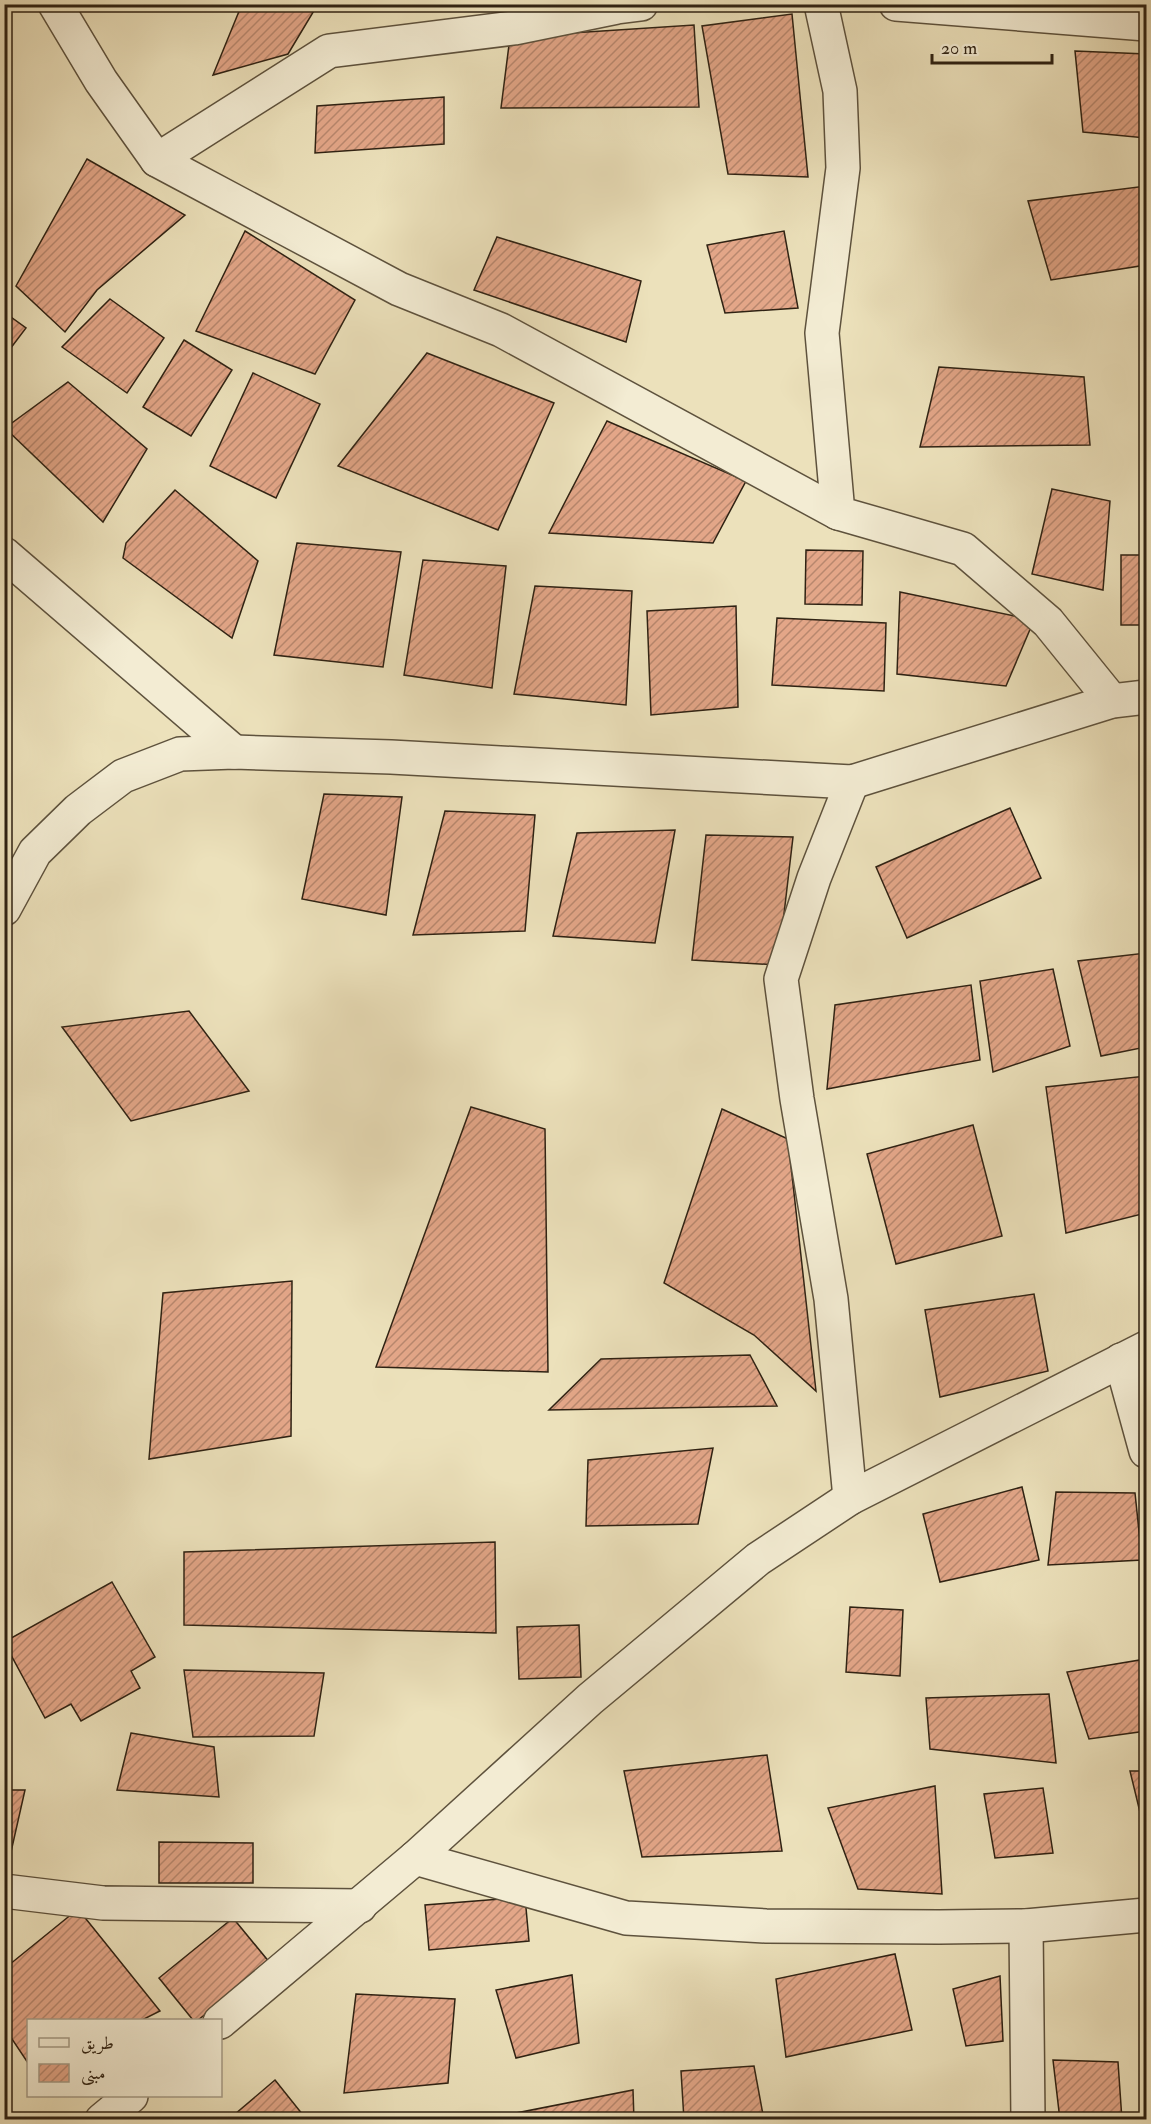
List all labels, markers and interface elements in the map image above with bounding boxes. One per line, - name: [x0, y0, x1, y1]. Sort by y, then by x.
- scale bar: [932, 27, 1052, 65]
- text: 20 m: [941, 37, 977, 60]
- legend: [27, 2019, 222, 2097]
- text: طريق: [81, 2032, 114, 2055]
- text: مبنى: [81, 2062, 106, 2086]

